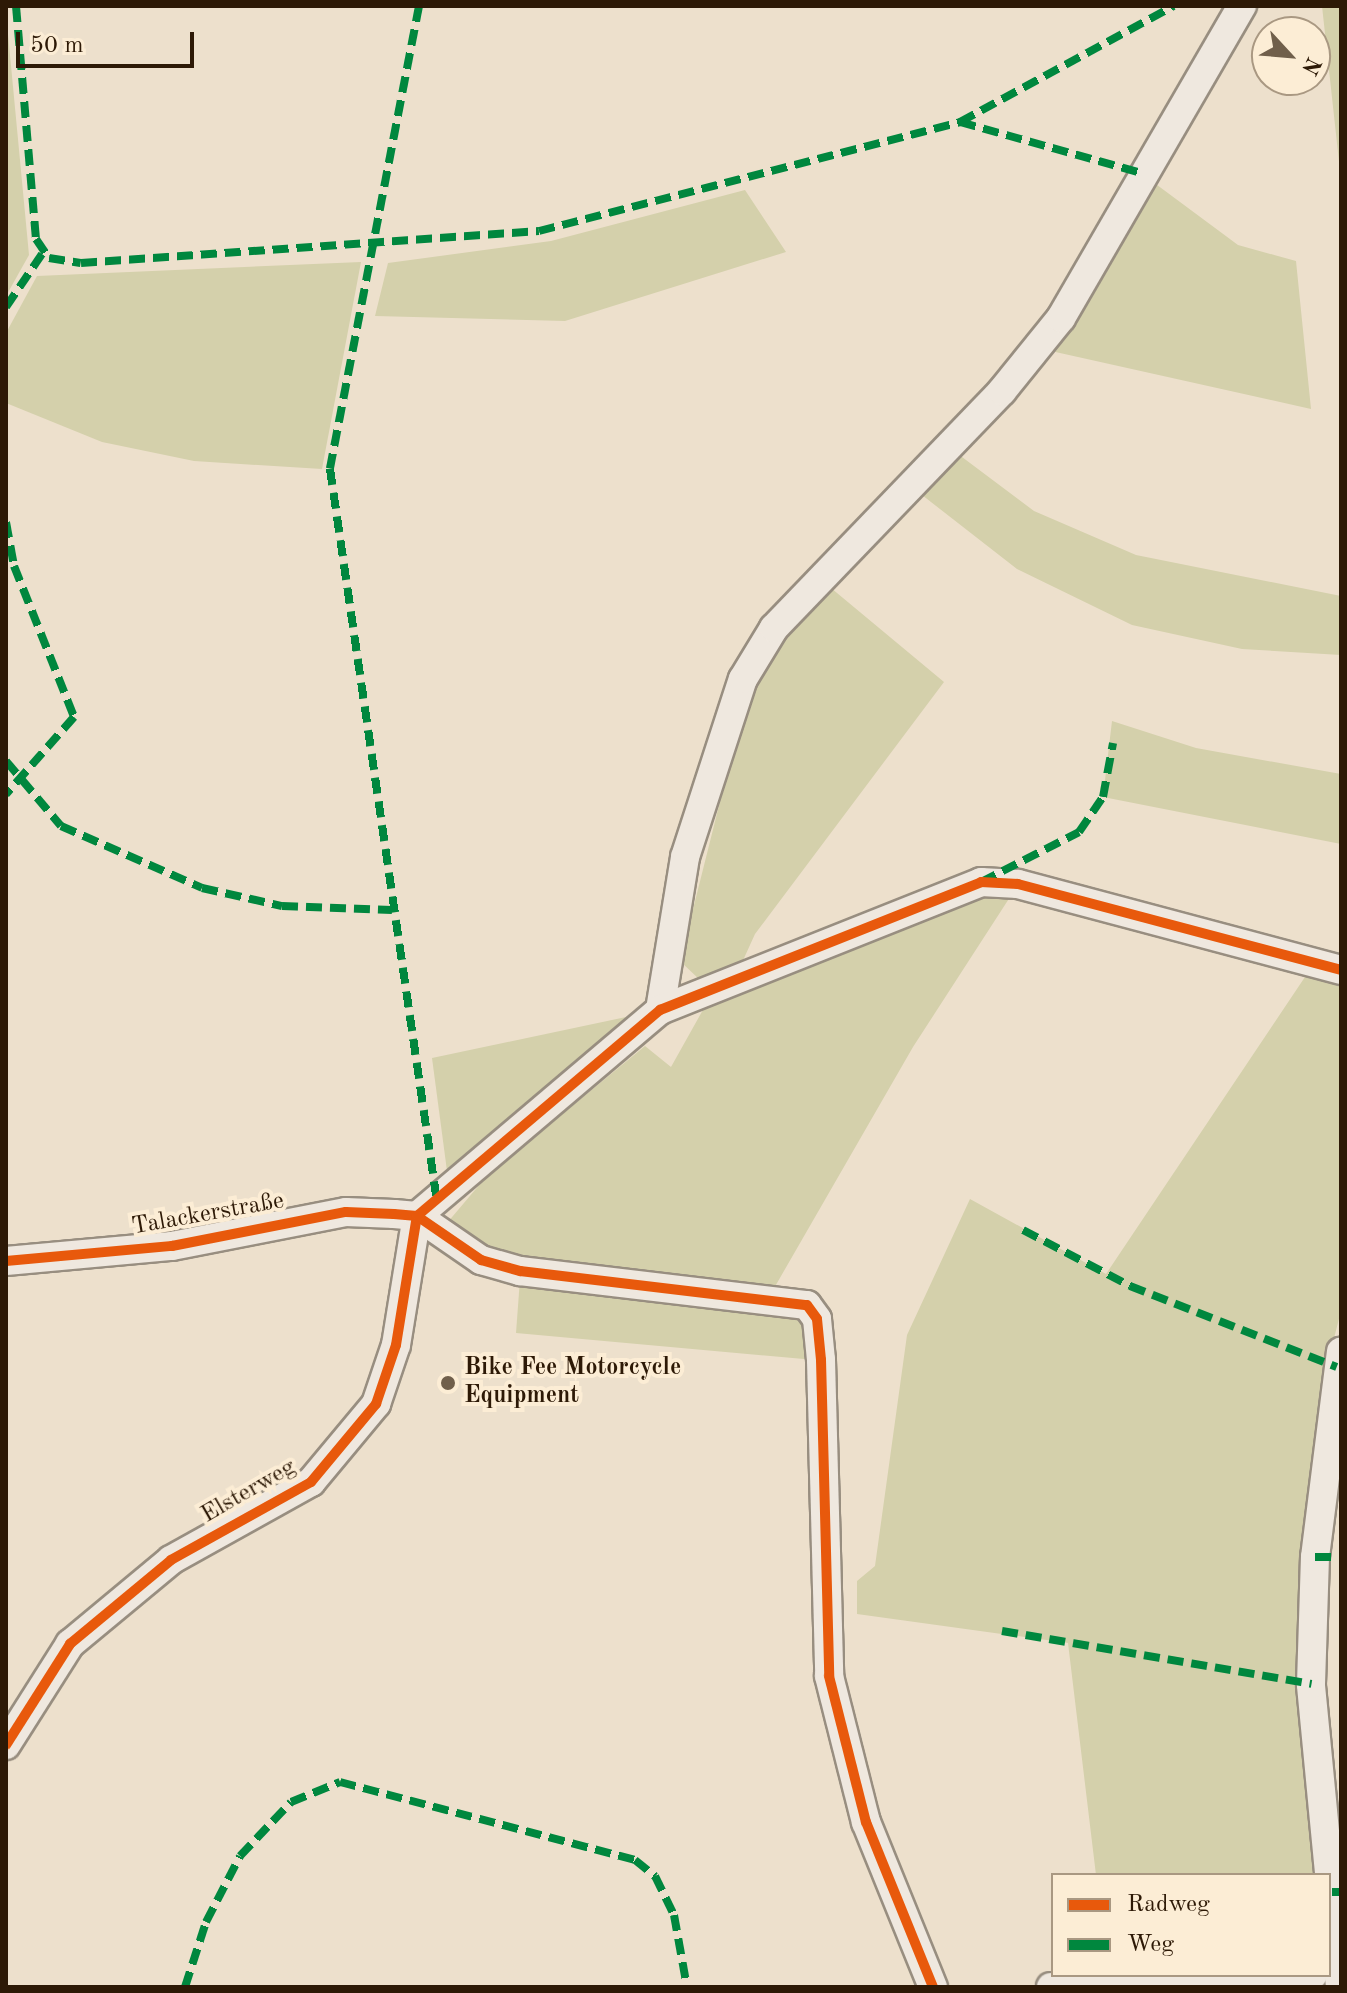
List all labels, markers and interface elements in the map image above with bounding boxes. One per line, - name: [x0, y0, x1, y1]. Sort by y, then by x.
- scale bar: [20, 16, 198, 66]
- north arrow: [1251, 16, 1331, 96]
- text: 50 m: [30, 34, 84, 58]
- text: N: [1297, 53, 1324, 78]
- street label: Talackerstraße: [130, 1187, 286, 1243]
- place label: Bike Fee Motorcycle Equipment: [464, 1355, 681, 1411]
- marker: Bike Fee Motorcycle Equipment: [439, 1374, 457, 1392]
- street label: Elsterweg: [197, 1453, 301, 1531]
- legend: [1051, 1873, 1331, 1977]
- text: Radweg: [1127, 1893, 1210, 1917]
- text: Weg: [1127, 1933, 1174, 1957]

